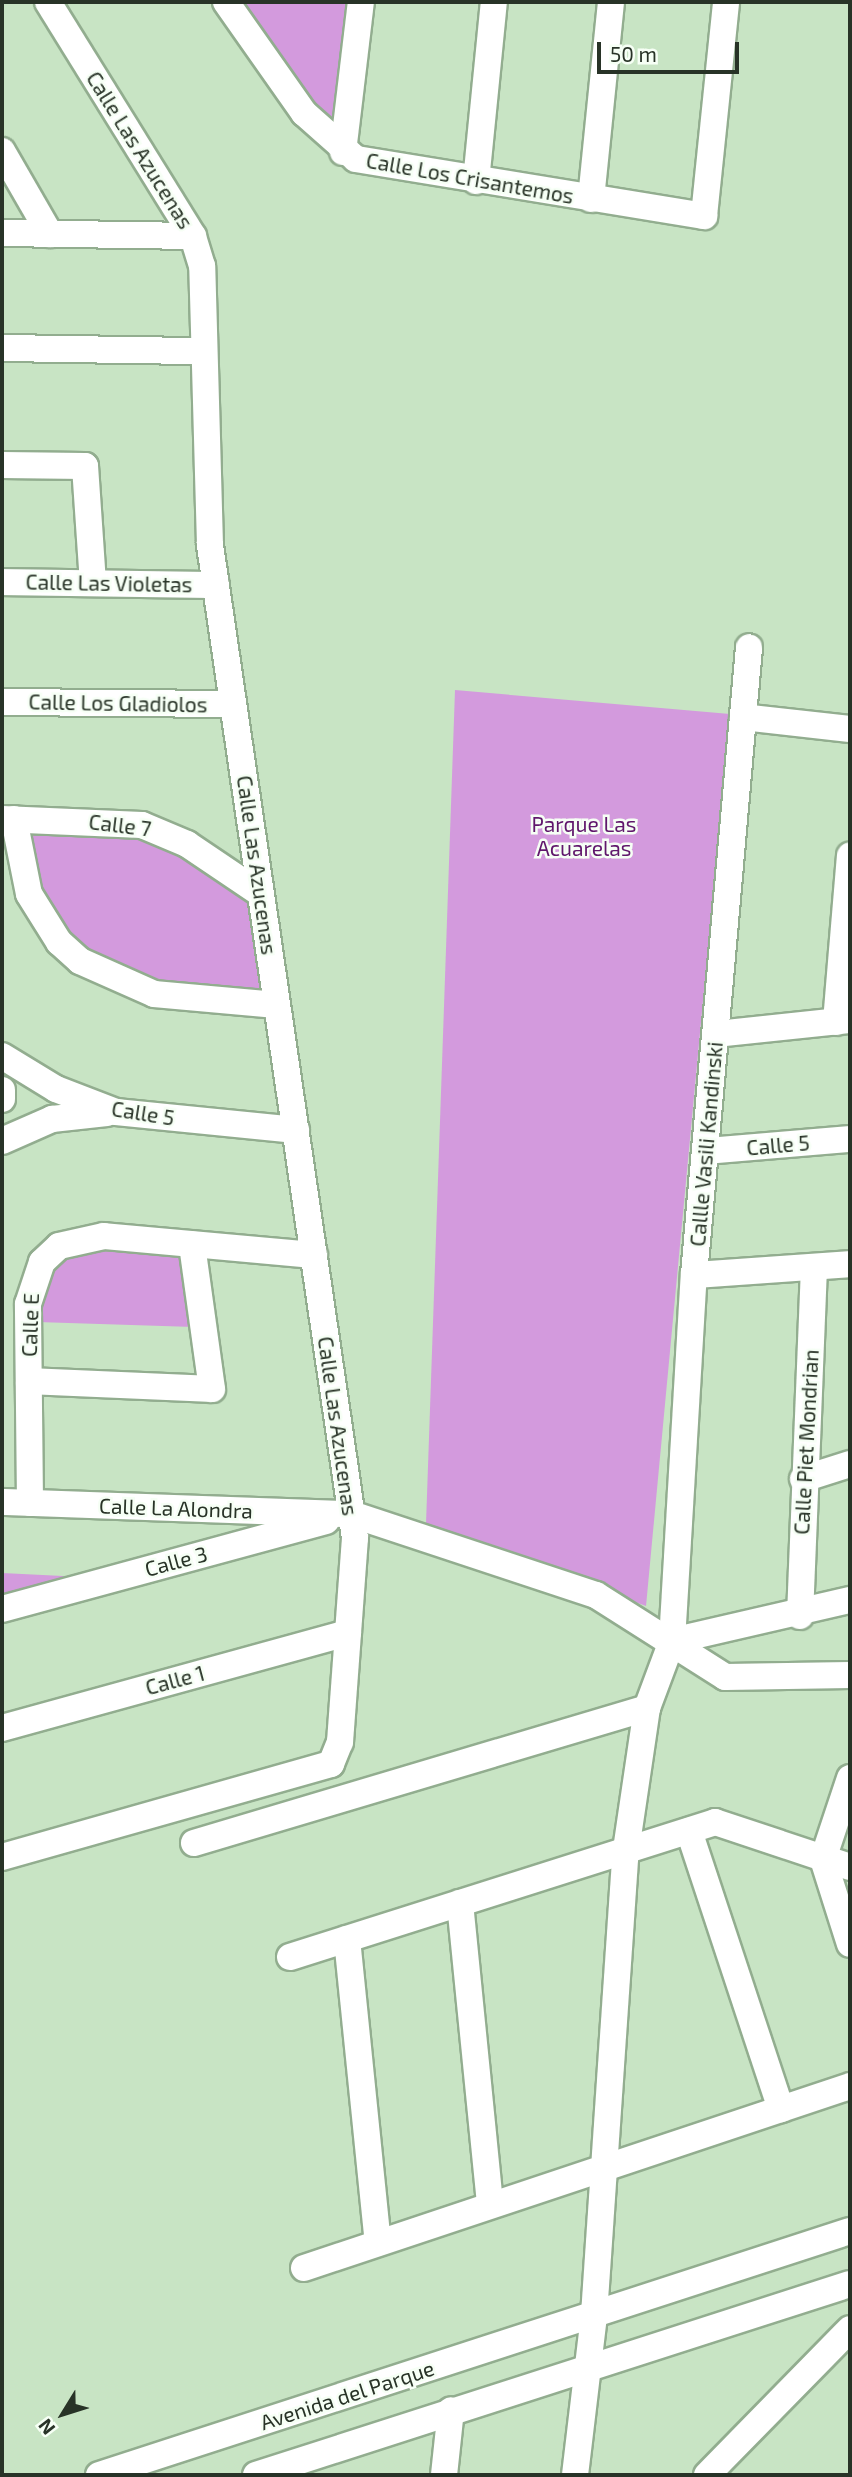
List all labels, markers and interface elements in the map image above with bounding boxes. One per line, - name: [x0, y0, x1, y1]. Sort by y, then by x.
- scale bar: [600, 28, 742, 72]
- text: 50 m: [610, 41, 657, 66]
- street label: Calle Las Azucenas: [81, 67, 199, 233]
- street label: Calle Los Crisantemos: [364, 147, 576, 209]
- street label: Calle Las Violetas: [25, 569, 193, 597]
- street label: Calle Los Gladiolos: [28, 689, 208, 717]
- street label: Calle Las Azucenas: [232, 774, 282, 956]
- street label: Calle 7: [87, 809, 153, 841]
- park label: Parque Las Acuarelas: [532, 811, 636, 861]
- street label: Callle Vasili Kandinski: [684, 1040, 728, 1248]
- street label: Calle 5: [110, 1096, 176, 1130]
- street label: Calle 5: [745, 1130, 811, 1160]
- street label: Calle E: [16, 1293, 44, 1357]
- street label: Calle Las Azucenas: [313, 1335, 363, 1517]
- street label: Calle Piet Mondrian: [789, 1349, 823, 1535]
- street label: Calle La Alondra: [98, 1493, 254, 1523]
- street label: Calle 3: [142, 1541, 210, 1581]
- street label: Calle 1: [143, 1660, 207, 1700]
- street label: Avenida del Parque: [257, 2355, 437, 2435]
- north arrow: [28, 2379, 98, 2449]
- text: N: [33, 2415, 59, 2440]

